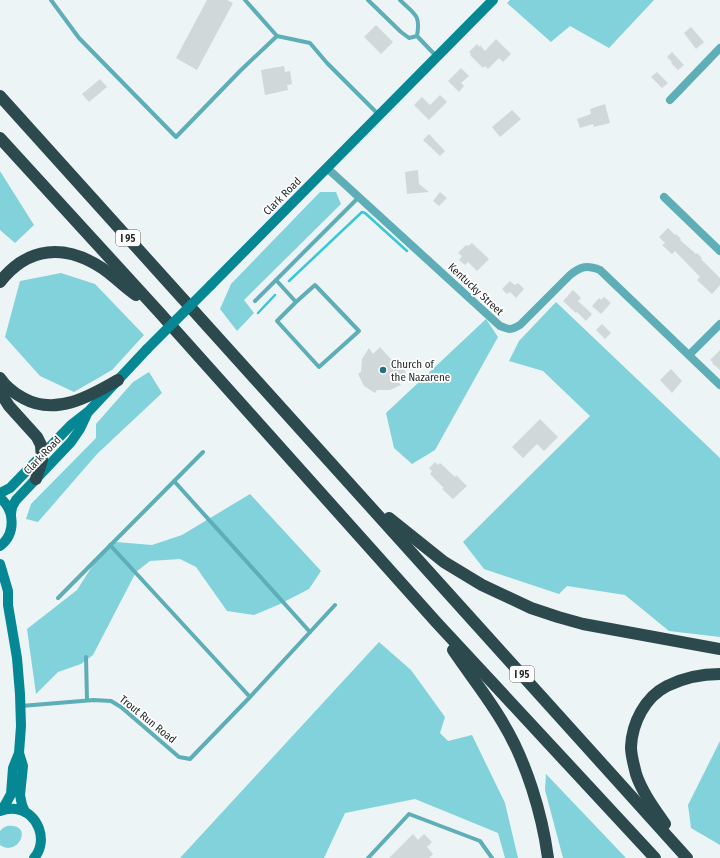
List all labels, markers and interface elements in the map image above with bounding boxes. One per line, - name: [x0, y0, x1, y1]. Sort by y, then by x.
- street label: Clark Road: [261, 175, 304, 218]
- road number: I 95: [116, 230, 140, 246]
- street label: Kentucky Street: [445, 261, 506, 318]
- place label: Church of the Nazarene: [391, 358, 450, 384]
- marker: Church of the Nazarene: [378, 365, 388, 375]
- street label: Clark Road: [21, 434, 64, 477]
- road number: I 95: [510, 666, 534, 682]
- street label: Trout Run Road: [117, 693, 179, 746]

